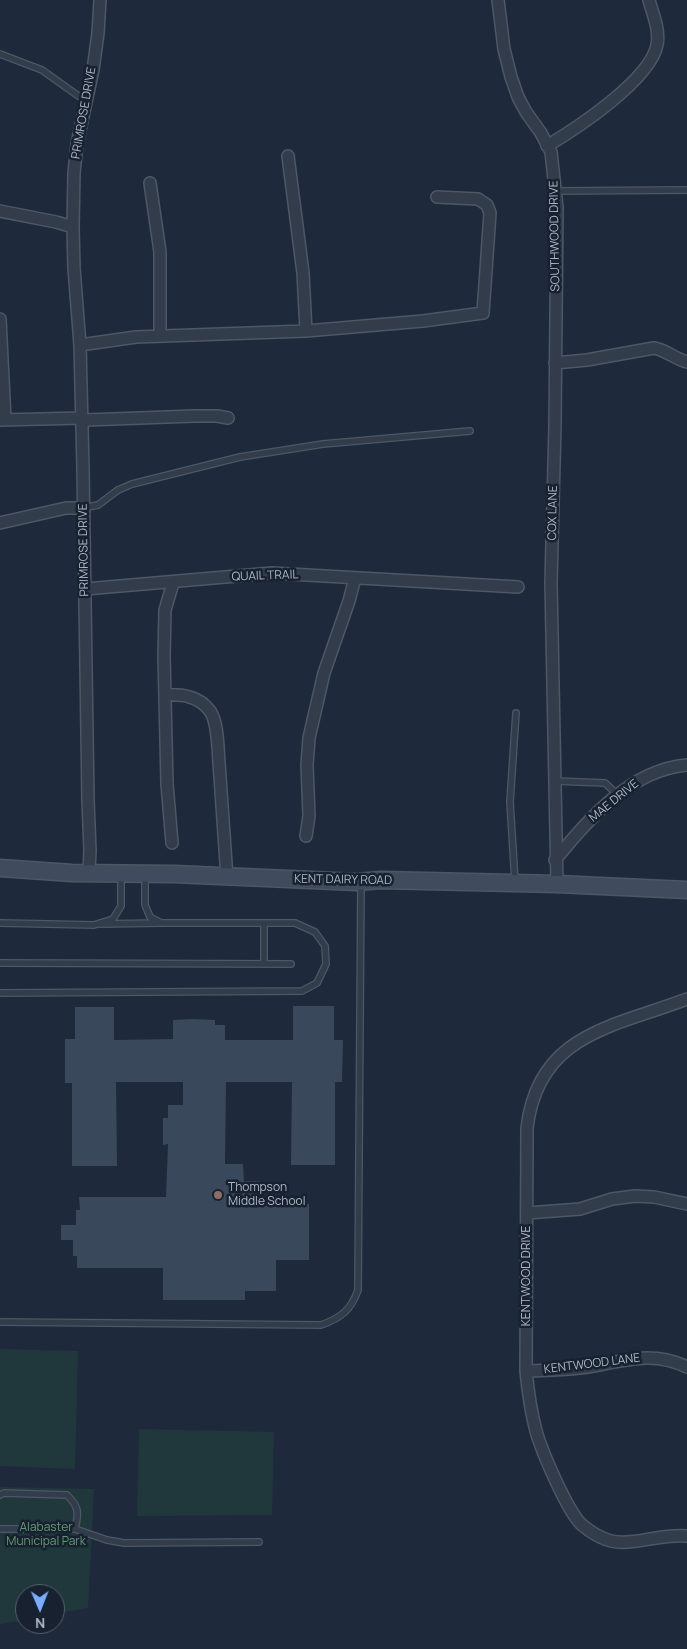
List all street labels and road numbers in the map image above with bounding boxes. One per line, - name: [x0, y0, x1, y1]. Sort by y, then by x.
- street label: PRIMROSE DRIVE: [69, 66, 99, 160]
- street label: SOUTHWOOD DRIVE: [547, 180, 563, 292]
- street label: COX LANE: [545, 485, 561, 541]
- street label: PRIMROSE DRIVE: [76, 503, 92, 597]
- street label: QUAIL TRAIL: [231, 568, 299, 584]
- street label: MAE DRIVE: [586, 777, 642, 825]
- street label: KENT DAIRY ROAD: [294, 872, 392, 888]
- street label: KENTWOOD DRIVE: [520, 1226, 534, 1326]
- street label: KENTWOOD LANE: [543, 1351, 641, 1377]

